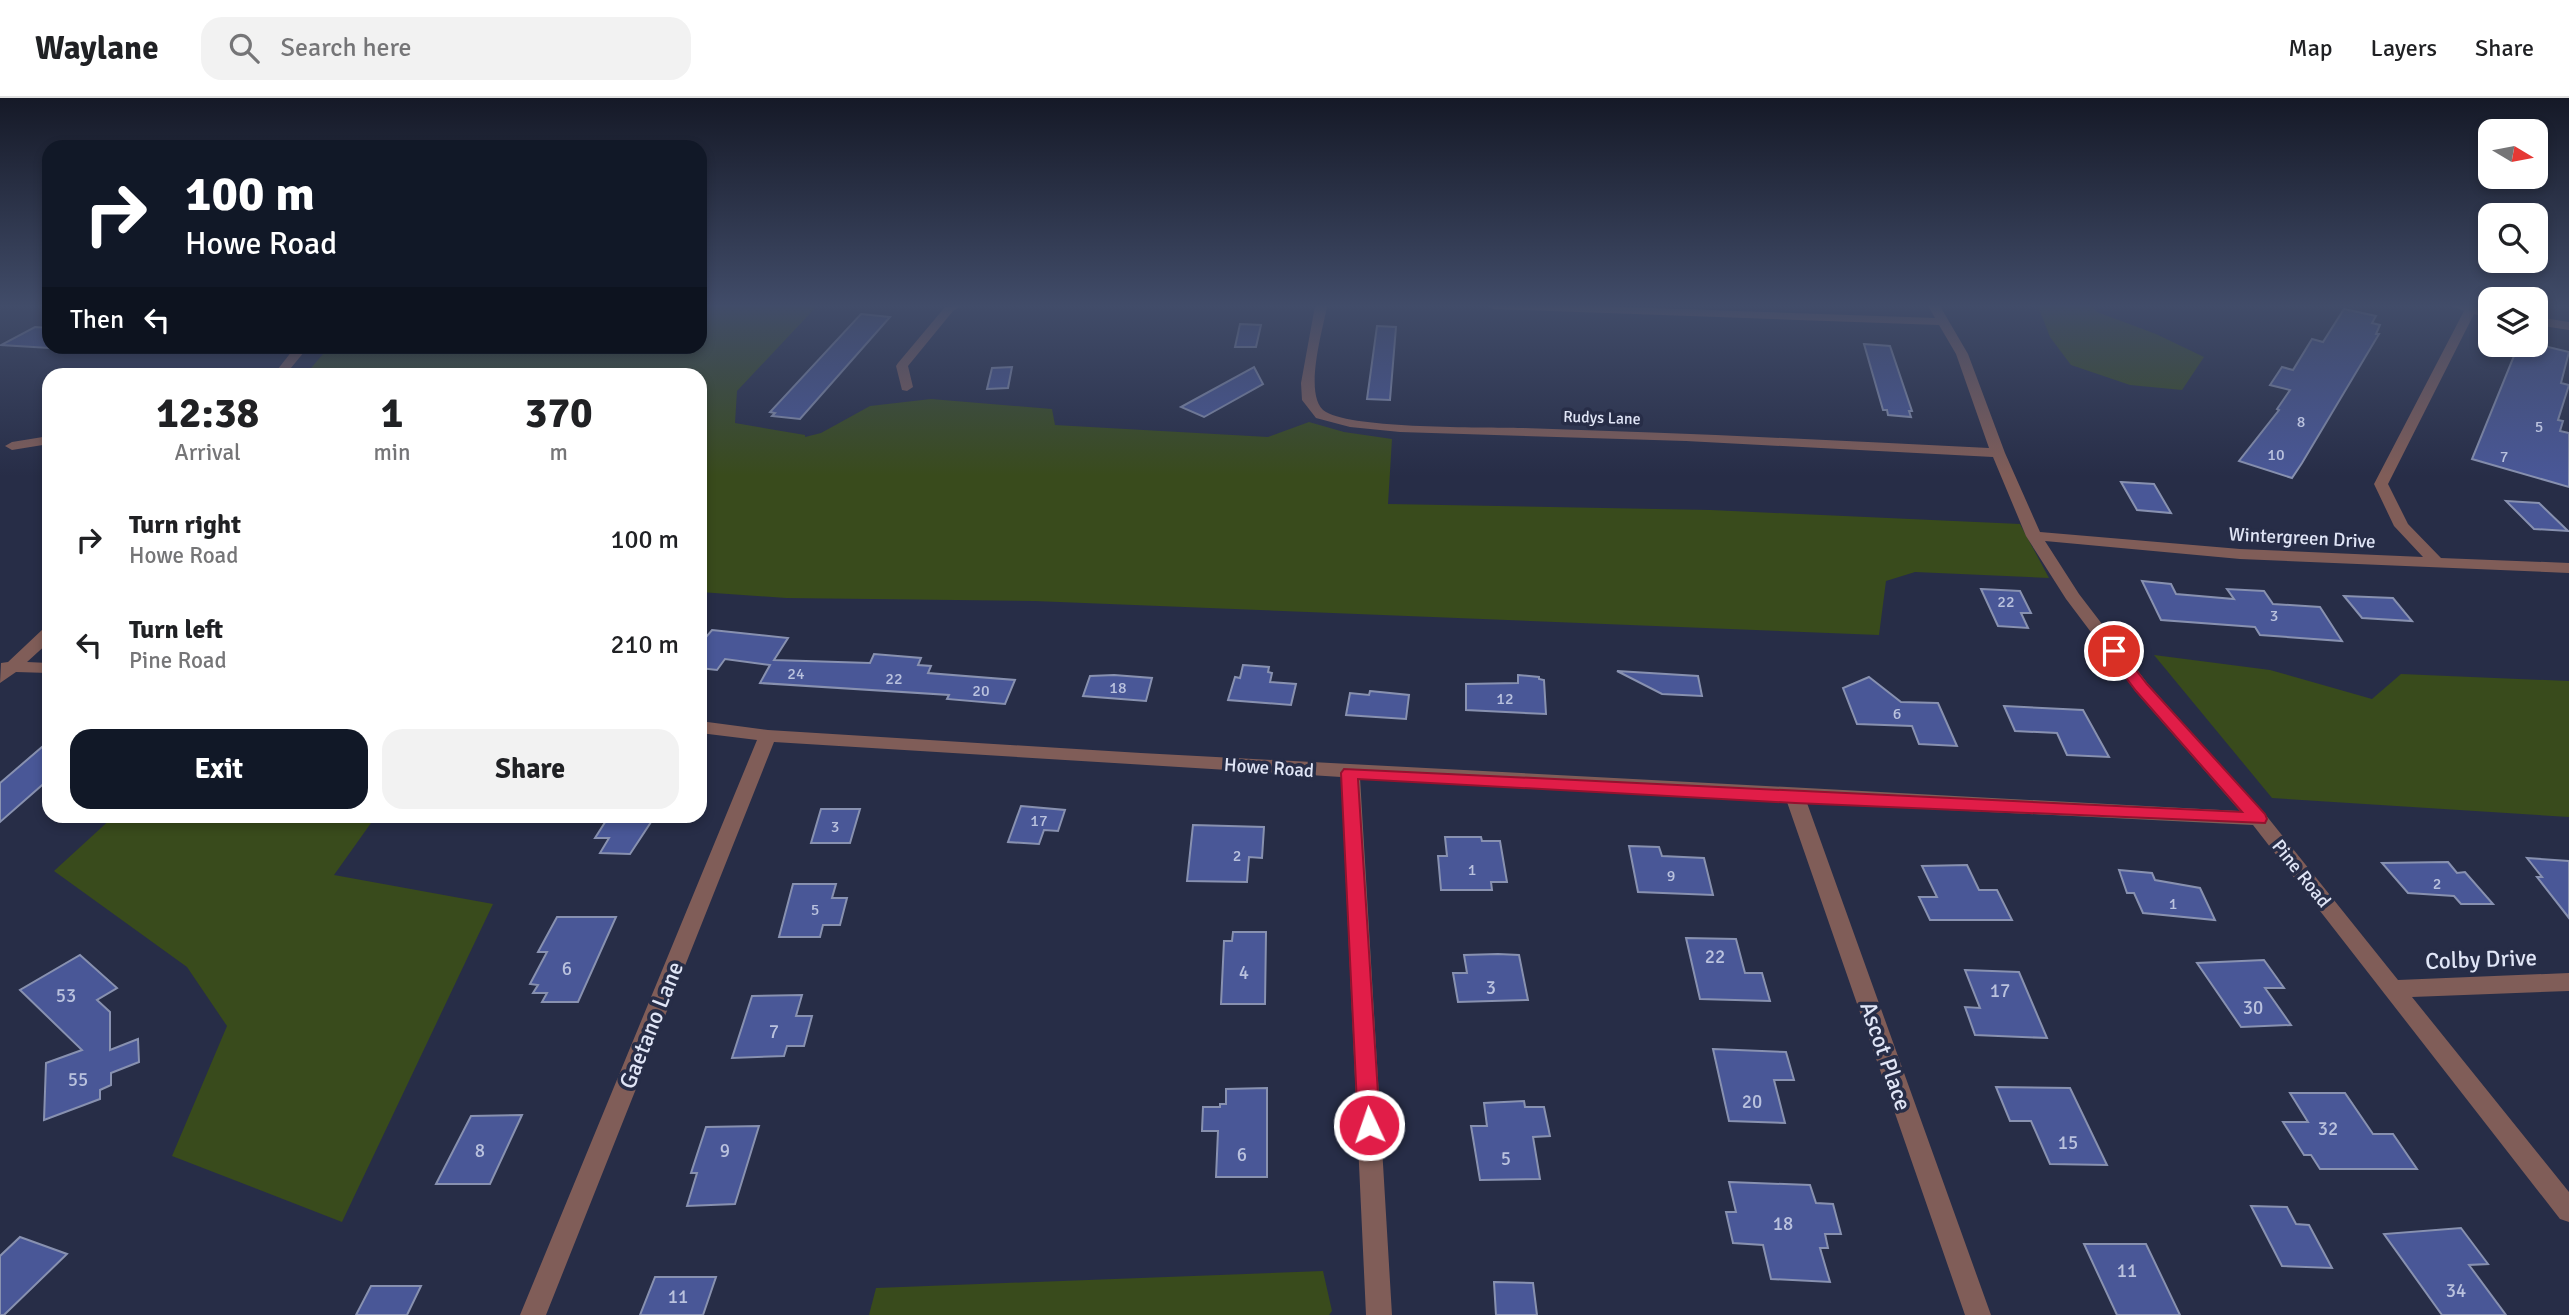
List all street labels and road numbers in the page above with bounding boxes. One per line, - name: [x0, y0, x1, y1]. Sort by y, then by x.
- street label: Rudys Lane: [1563, 407, 1641, 429]
- street label: Wintergreen Drive: [2228, 522, 2376, 554]
- street label: Howe Road: [1223, 753, 1315, 783]
- street label: Pine Road: [2267, 835, 2336, 913]
- street label: Colby Drive: [2425, 943, 2537, 976]
- street label: Gaetano Lane: [613, 957, 690, 1093]
- street label: Ascot Place: [1853, 998, 1918, 1114]

